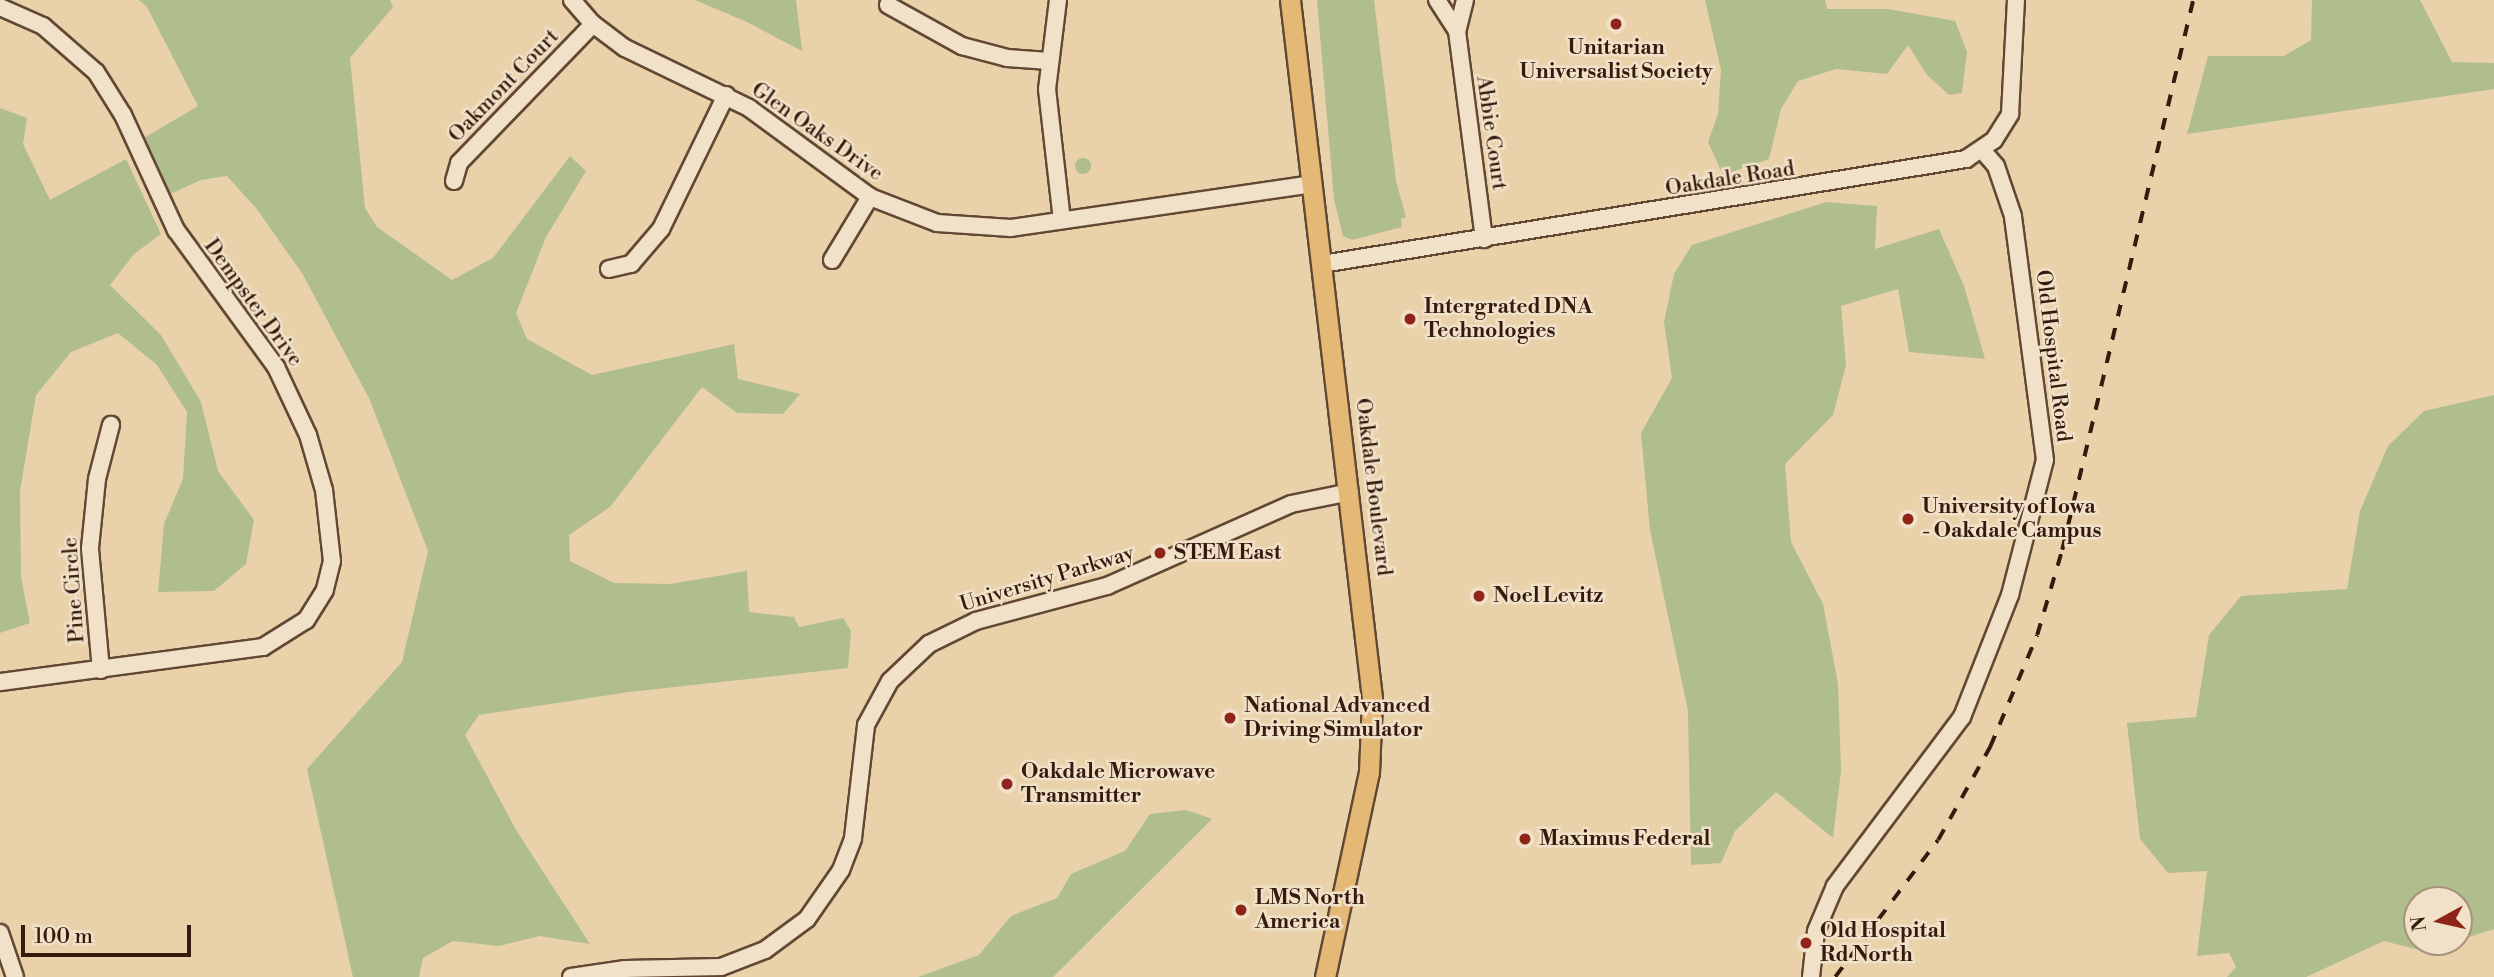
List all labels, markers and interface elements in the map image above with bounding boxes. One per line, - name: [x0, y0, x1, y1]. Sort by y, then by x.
- marker: Unitarian Universalist Society: [1608, 16, 1624, 32]
- street label: Oakmont Court: [444, 24, 564, 148]
- place label: Unitarian Universalist Society: [1519, 35, 1713, 85]
- street label: Abbie Court: [1471, 74, 1511, 192]
- street label: Glen Oaks Drive: [746, 77, 888, 187]
- street label: Oakdale Road: [1664, 156, 1796, 202]
- street label: Dempster Drive: [198, 234, 308, 372]
- street label: Old Hospital Road: [2030, 269, 2076, 443]
- place label: Intergrated DNA Technologies: [1424, 294, 1592, 344]
- marker: Intergrated DNA Technologies: [1402, 311, 1418, 327]
- street label: Oakdale Boulevard: [1350, 397, 1396, 577]
- place label: University of Iowa - Oakdale Campus: [1922, 494, 2101, 544]
- marker: University of Iowa - Oakdale Campus: [1900, 511, 1916, 527]
- street label: Pine Circle: [58, 536, 90, 644]
- street label: University Parkway: [957, 540, 1137, 618]
- place label: STEM East: [1174, 540, 1281, 566]
- marker: STEM East: [1152, 545, 1168, 561]
- place label: Noel Levitz: [1493, 583, 1603, 609]
- marker: Noel Levitz: [1471, 588, 1487, 604]
- place label: National Advanced Driving Simulator: [1244, 693, 1431, 743]
- marker: National Advanced Driving Simulator: [1222, 710, 1238, 726]
- place label: Oakdale Microwave Transmitter: [1021, 759, 1215, 809]
- marker: Oakdale Microwave Transmitter: [999, 776, 1015, 792]
- place label: Maximus Federal: [1539, 826, 1711, 852]
- marker: Maximus Federal: [1517, 831, 1533, 847]
- place label: LMS North America: [1255, 885, 1365, 935]
- north arrow: [2403, 886, 2473, 956]
- marker: LMS North America: [1233, 902, 1249, 918]
- scale bar: [24, 911, 194, 955]
- text: N: [2406, 915, 2432, 933]
- place label: Old Hospital Rd North: [1820, 918, 1946, 968]
- text: 100 m: [34, 924, 93, 950]
- marker: Old Hospital Rd North: [1798, 935, 1814, 951]

